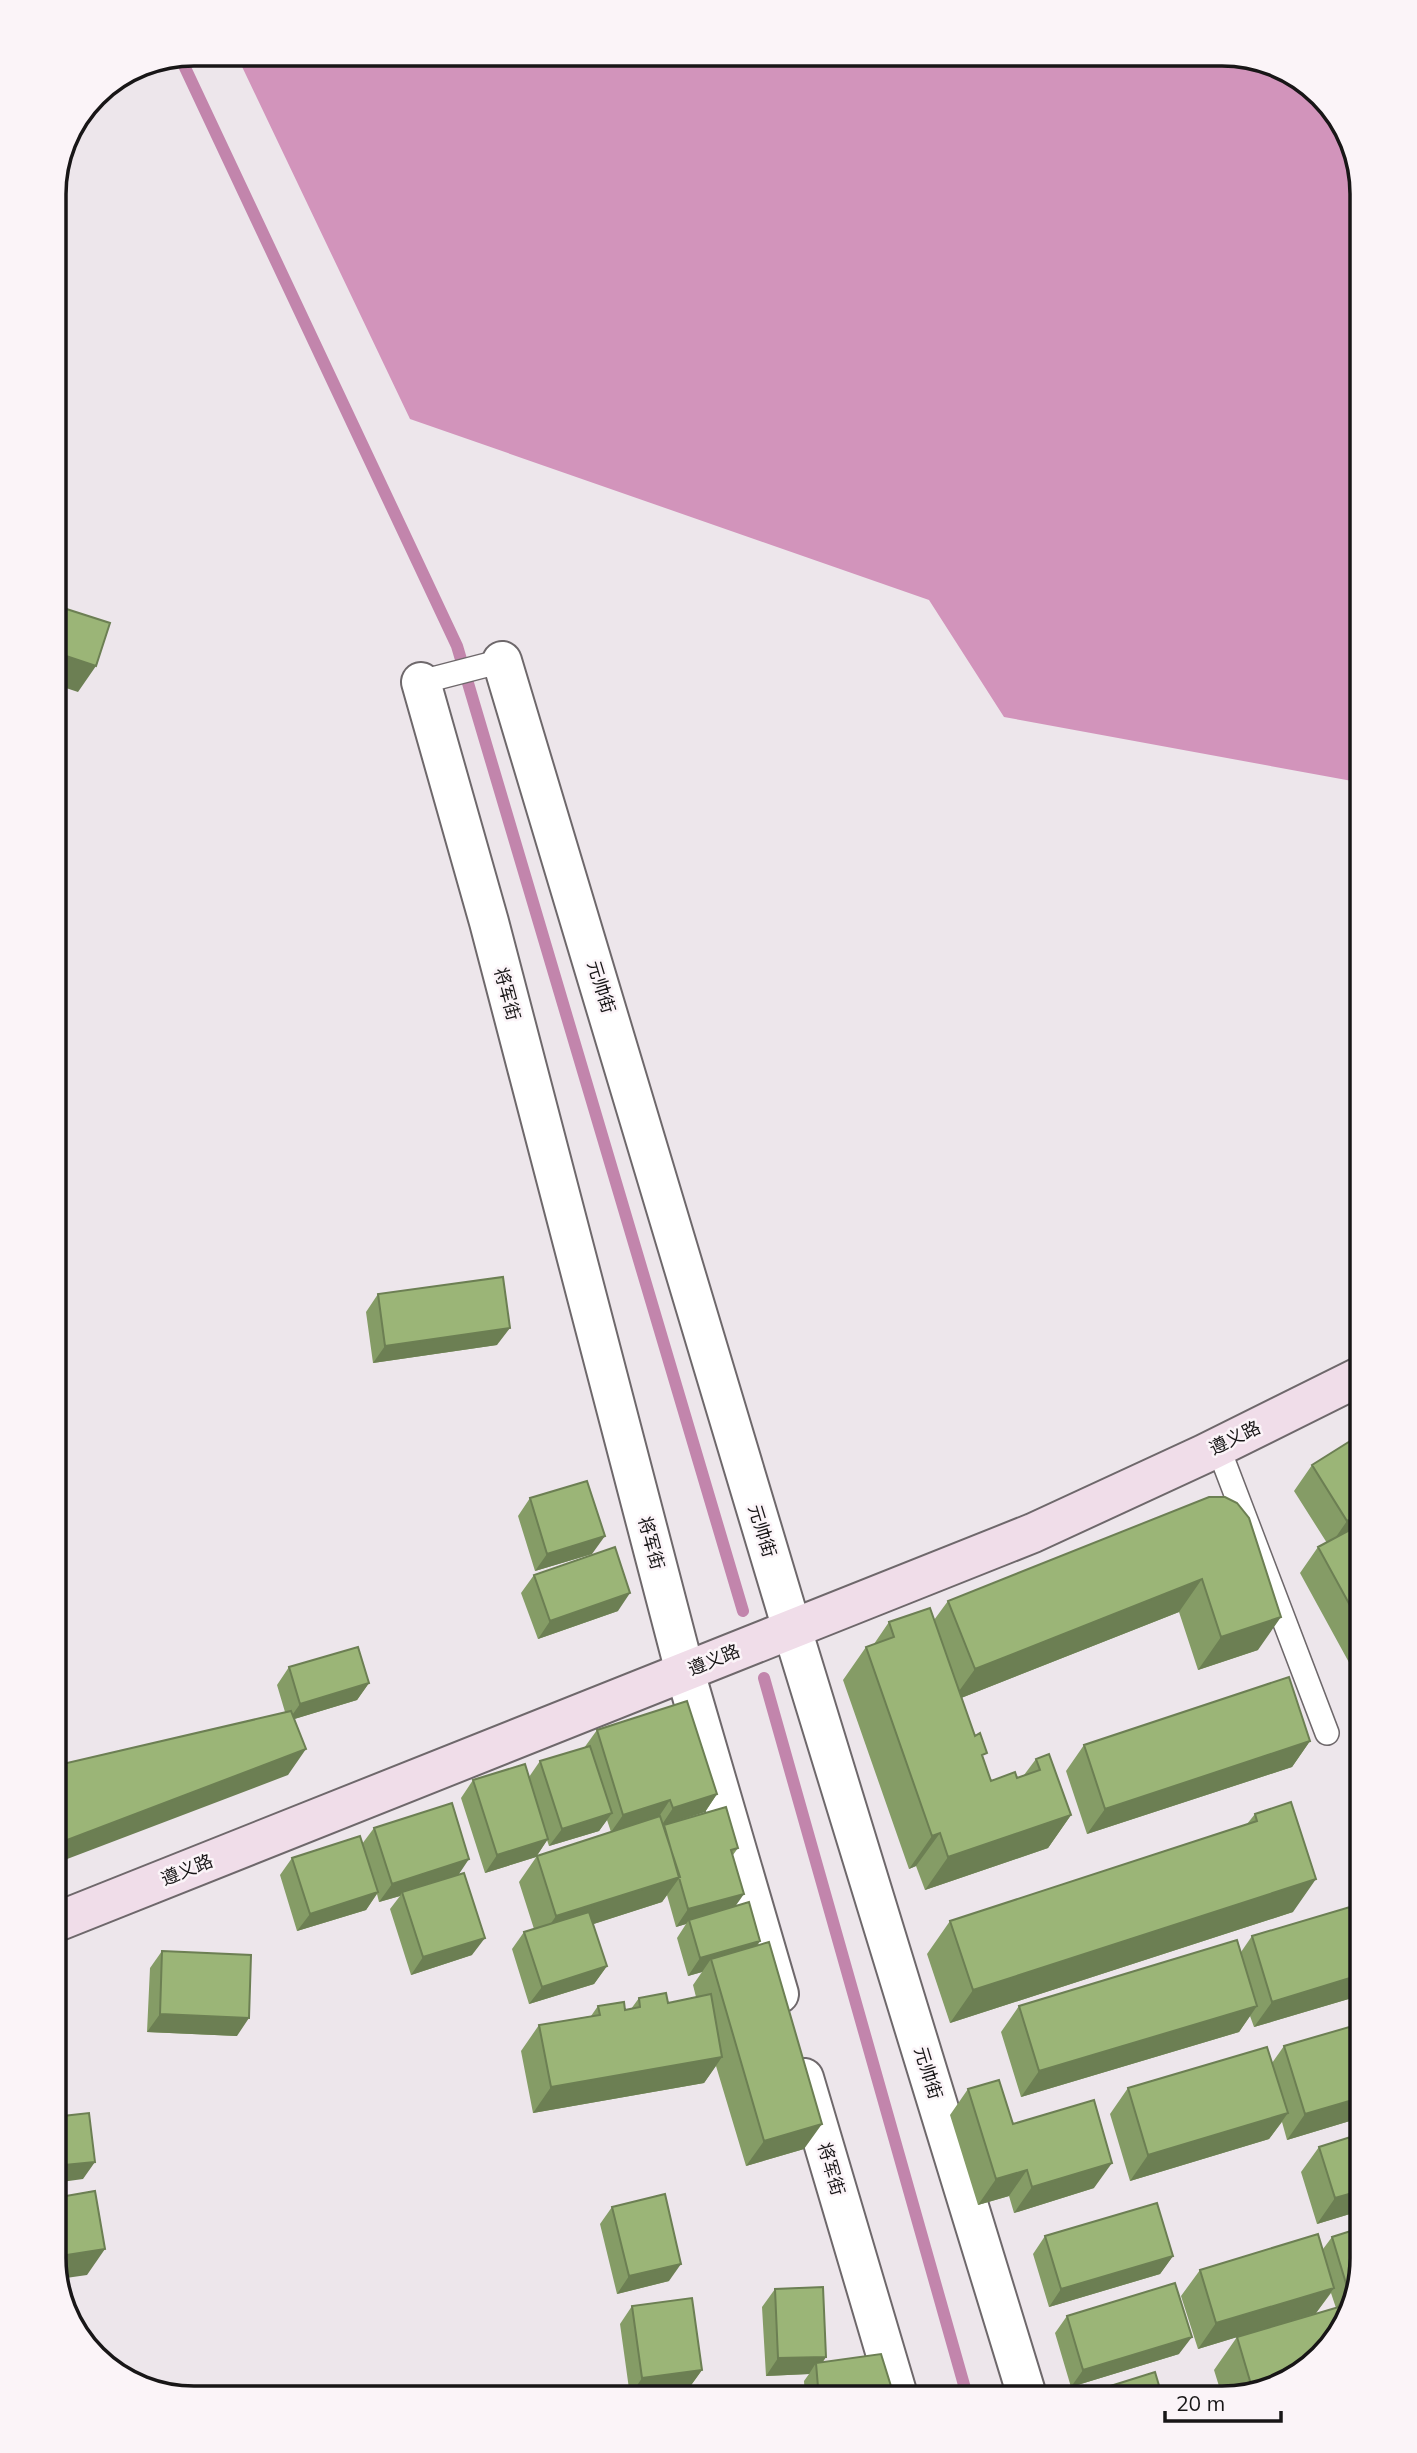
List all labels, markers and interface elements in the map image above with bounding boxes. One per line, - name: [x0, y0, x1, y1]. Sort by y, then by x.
- street label: 元帅街: [583, 958, 620, 1016]
- street label: 将军街: [489, 965, 526, 1023]
- street label: 遵义路: [1205, 1415, 1264, 1460]
- street label: 元帅街: [744, 1502, 781, 1560]
- street label: 将军街: [633, 1514, 670, 1572]
- street label: 遵义路: [684, 1639, 743, 1680]
- street label: 遵义路: [157, 1849, 216, 1890]
- street label: 元帅街: [910, 2044, 947, 2102]
- street label: 将军街: [813, 2140, 850, 2198]
- scale bar: [1165, 2380, 1280, 2424]
- text: 20 m: [1176, 2390, 1225, 2416]

